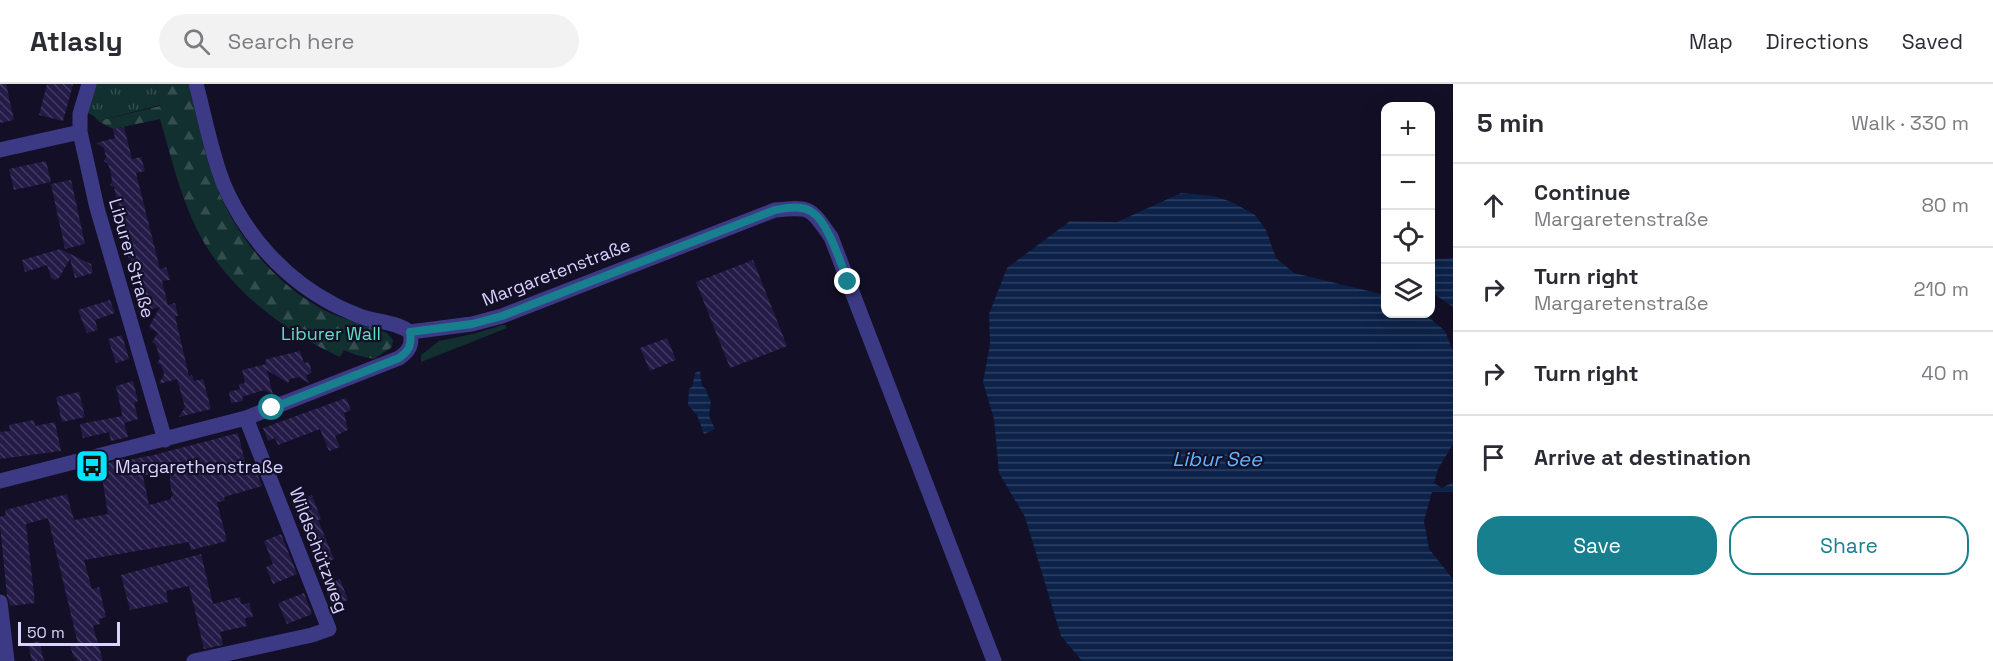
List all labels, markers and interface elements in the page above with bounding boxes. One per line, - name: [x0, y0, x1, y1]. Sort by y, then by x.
- search box: [159, 14, 579, 68]
- text: Atlasly: [30, 23, 123, 59]
- icon: search: [180, 25, 213, 58]
- text: Search here: [228, 27, 354, 55]
- text: Map: [1689, 28, 1733, 55]
- text: Directions: [1766, 28, 1869, 55]
- text: Saved: [1902, 28, 1963, 55]
- map controls: [1381, 102, 1435, 318]
- button: +: [1381, 102, 1435, 156]
- text: 5 min: [1477, 106, 1544, 140]
- text: Walk · 330 m: [1851, 110, 1969, 136]
- button: −: [1381, 156, 1435, 210]
- text: Continue: [1534, 178, 1630, 206]
- icon: ahead: [1477, 189, 1510, 222]
- text: 80 m: [1921, 192, 1969, 218]
- street label: Liburer Straße: [104, 195, 160, 321]
- text: Margaretenstraße: [1534, 206, 1709, 232]
- button: locate: [1381, 210, 1435, 264]
- street label: Margaretenstraße: [479, 233, 633, 311]
- text: Turn right: [1534, 262, 1639, 290]
- button: layers: [1381, 264, 1435, 318]
- route end: [834, 268, 860, 294]
- icon: right: [1477, 273, 1510, 306]
- text: 210 m: [1913, 276, 1969, 302]
- text: Margaretenstraße: [1534, 290, 1709, 316]
- park label: Liburer Wall: [281, 322, 381, 345]
- icon: right: [1477, 357, 1510, 390]
- text: Turn right: [1534, 359, 1639, 387]
- text: 40 m: [1921, 360, 1969, 386]
- route start: [258, 394, 284, 420]
- icon: arrive: [1477, 441, 1510, 474]
- text: Arrive at destination: [1534, 443, 1751, 471]
- water label: Libur See: [1172, 446, 1263, 472]
- bus stop icon: Margarethenstraße: [74, 448, 110, 484]
- place label: Margarethenstraße: [115, 455, 283, 478]
- street label: Wildschützweg: [285, 484, 353, 616]
- button: Save: [1477, 516, 1717, 575]
- button: Share: [1729, 516, 1969, 575]
- scale bar: [18, 619, 120, 646]
- text: 50 m: [27, 622, 65, 643]

